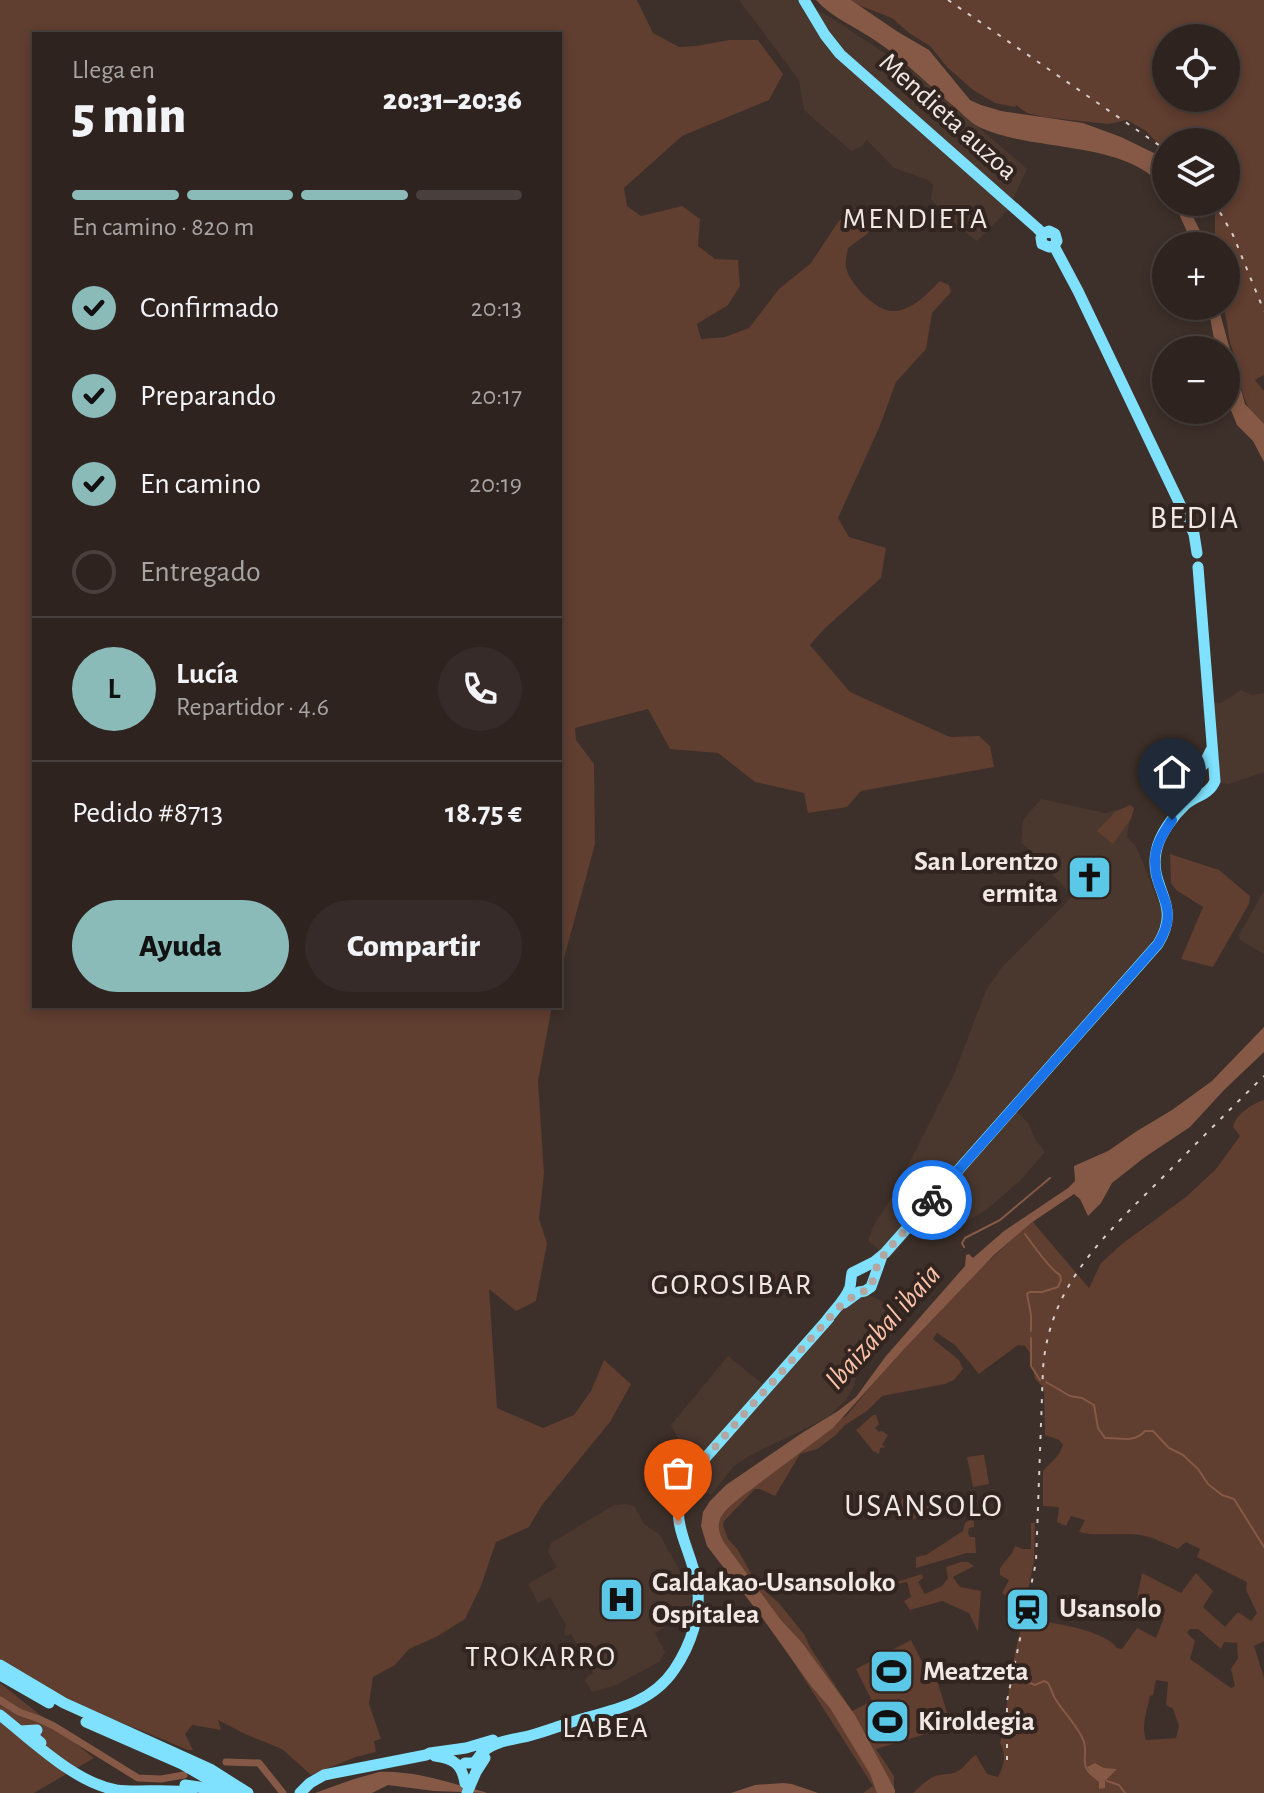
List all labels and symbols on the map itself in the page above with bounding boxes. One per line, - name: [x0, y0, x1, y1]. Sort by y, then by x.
- street label: Mendieta auzoa: [874, 48, 1022, 186]
- district label: MENDIETA: [843, 204, 989, 234]
- district label: BEDIA: [1150, 502, 1240, 534]
- pin: [1138, 738, 1206, 820]
- place label: San Lorentzo ermita: [914, 848, 1058, 908]
- church icon: San Lorentzo ermita: [1065, 854, 1113, 902]
- courier: [892, 1160, 972, 1240]
- water label: Ibaizabal ibaia: [819, 1259, 947, 1395]
- district label: GOROSIBAR: [651, 1270, 813, 1300]
- pin: [644, 1439, 712, 1521]
- district label: USANSOLO: [844, 1490, 1004, 1522]
- place label: Galdakao-Usansoloko Ospitalea: [652, 1569, 896, 1629]
- hospital icon: Galdakao-Usansoloko Ospitalea: [597, 1575, 645, 1623]
- station icon: Usansolo: [1004, 1585, 1052, 1633]
- place label: Usansolo: [1059, 1595, 1162, 1623]
- district label: TROKARRO: [465, 1642, 617, 1672]
- sports icon: Meatzeta: [868, 1648, 916, 1696]
- place label: Meatzeta: [923, 1658, 1029, 1686]
- sports icon: Kiroldegia: [863, 1698, 911, 1746]
- place label: Kiroldegia: [918, 1708, 1035, 1736]
- district label: LABEA: [562, 1713, 650, 1743]

